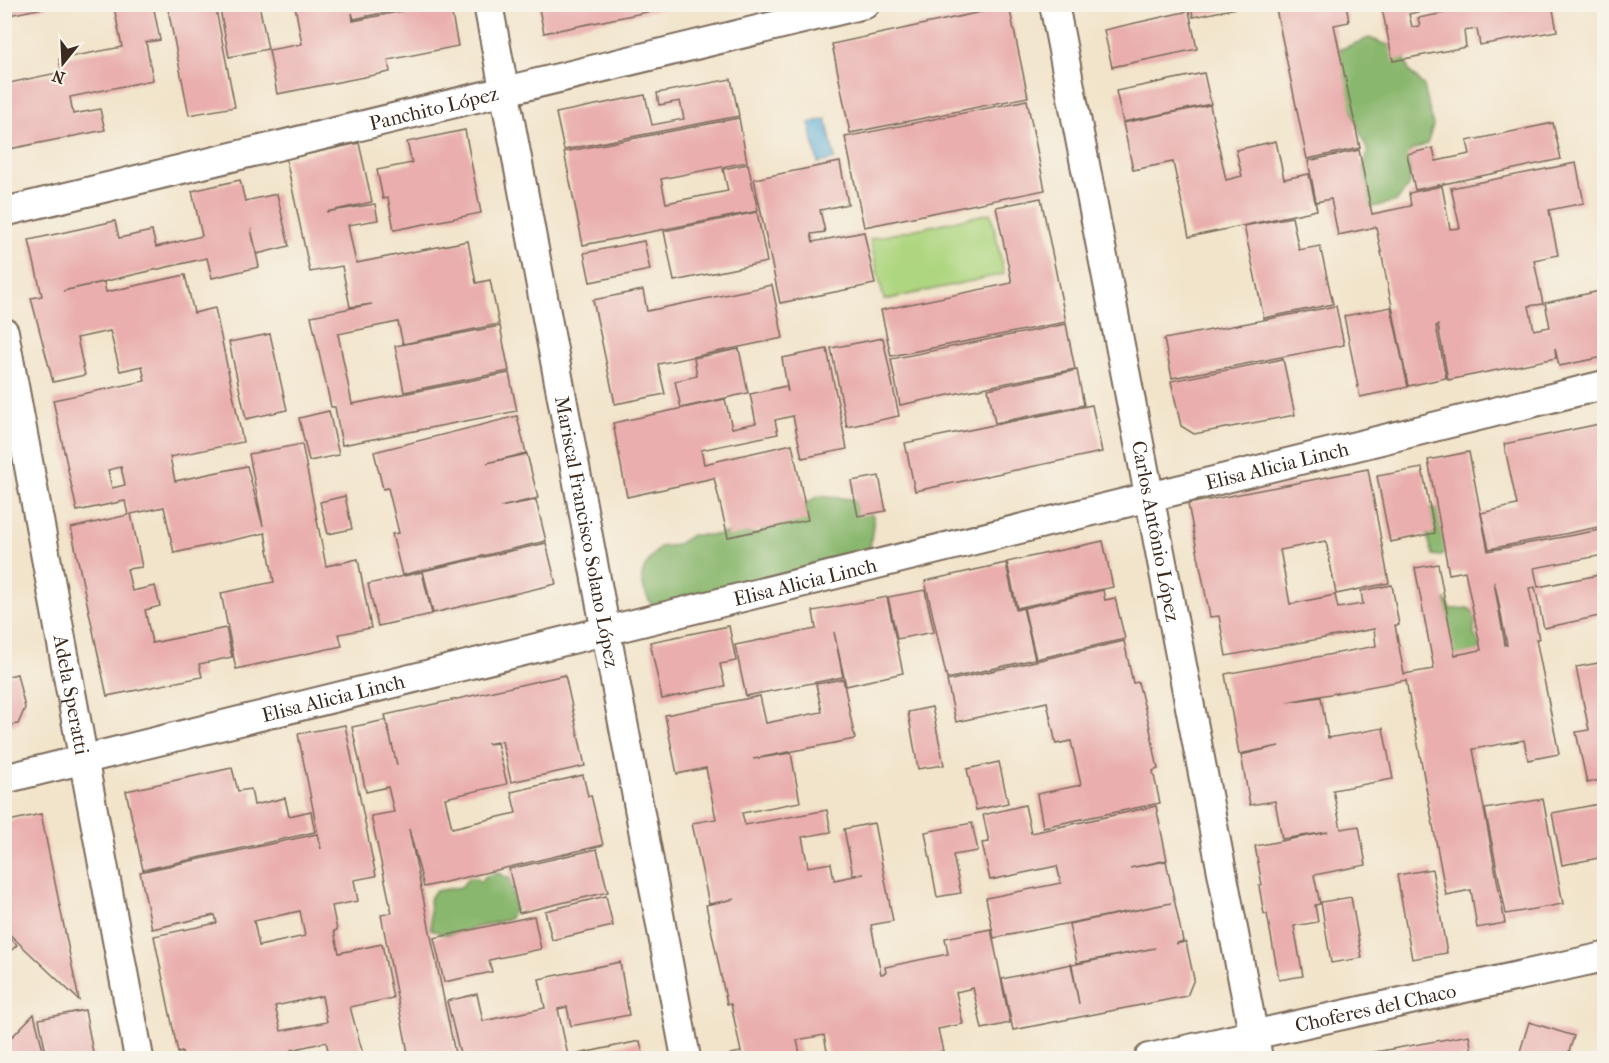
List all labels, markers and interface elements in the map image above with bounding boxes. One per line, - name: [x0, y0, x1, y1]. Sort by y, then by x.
- north arrow: [33, 33, 93, 93]
- text: N: [49, 66, 67, 88]
- street label: Panchito López: [367, 82, 501, 135]
- street label: Mariscal Francisco Solano López: [550, 394, 623, 670]
- street label: Elisa Alicia Linch: [1203, 437, 1352, 495]
- street label: Carlos Antônio López: [1127, 439, 1184, 624]
- street label: Elisa Alicia Linch: [731, 553, 880, 611]
- street label: Adela Speratti: [48, 632, 93, 757]
- street label: Elisa Alicia Linch: [259, 670, 408, 727]
- street label: Choferes del Chaco: [1293, 979, 1458, 1037]

